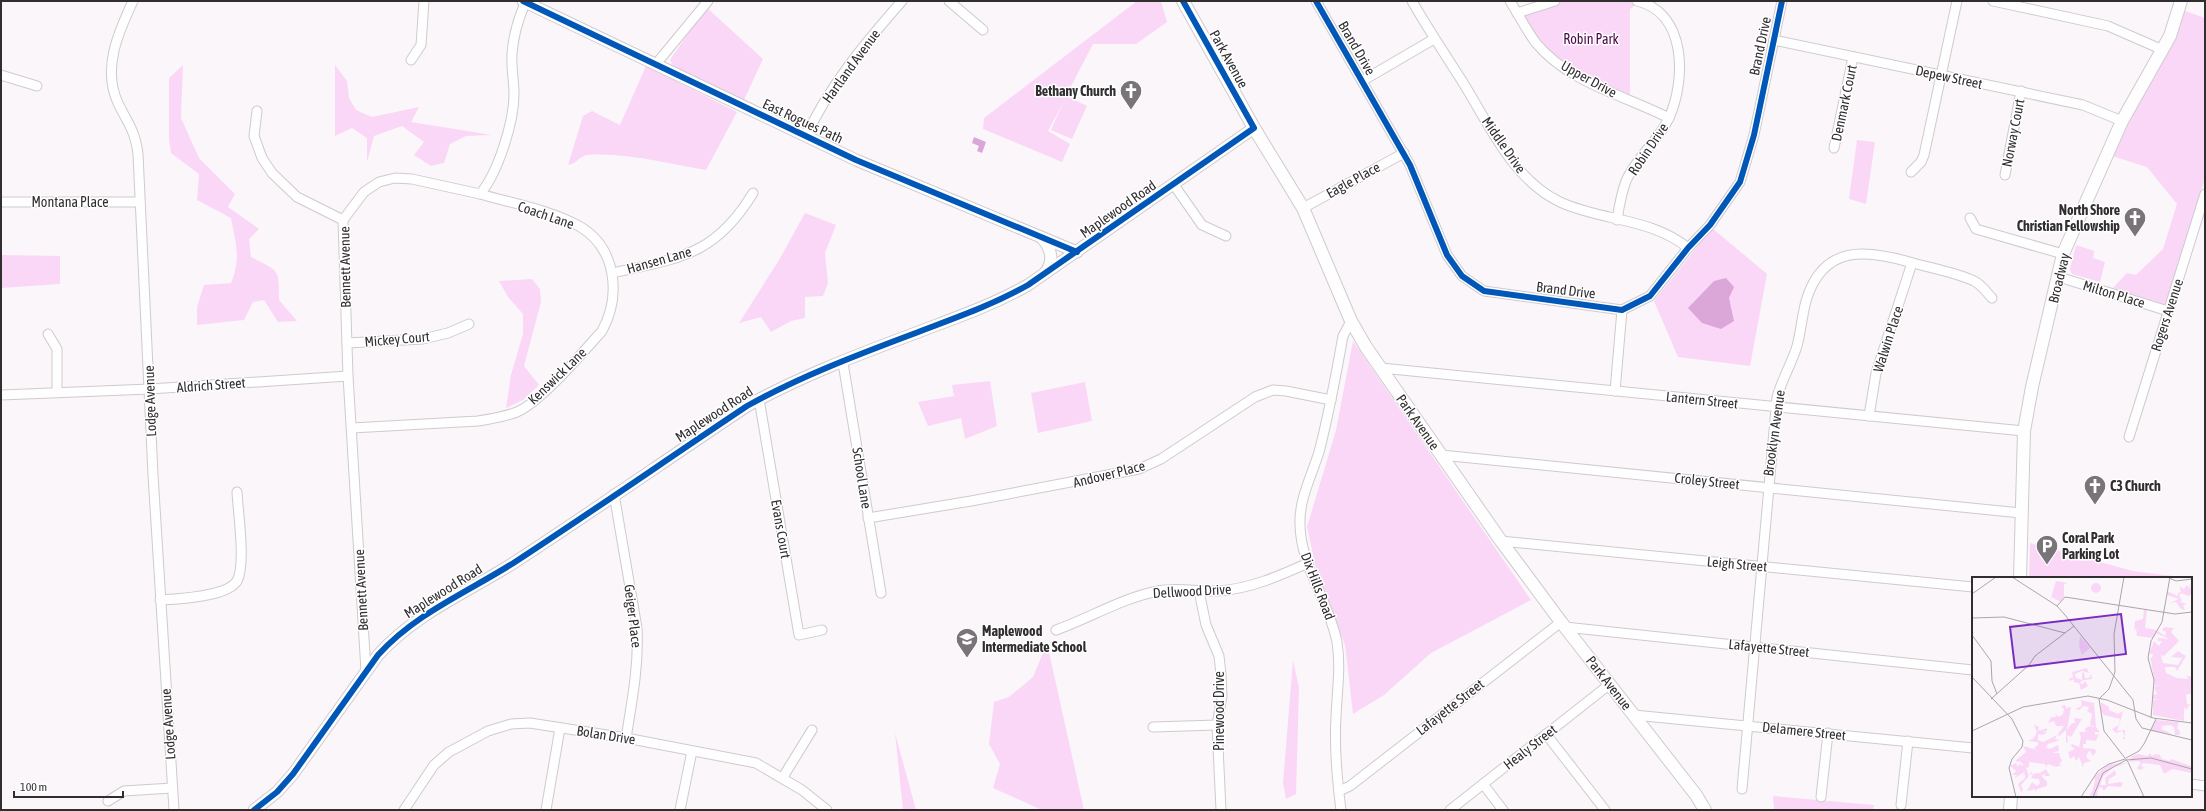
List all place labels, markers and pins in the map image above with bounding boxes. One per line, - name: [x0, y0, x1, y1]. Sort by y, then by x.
- church icon: Bethany Church: [1118, 78, 1144, 111]
- place label: Bethany Church: [1035, 83, 1116, 99]
- place label: North Shore Christian Fellowship: [2017, 202, 2120, 234]
- church icon: North Shore Christian Fellowship: [2122, 205, 2148, 238]
- church icon: C3 Church: [2082, 473, 2108, 506]
- place label: C3 Church: [2110, 478, 2161, 494]
- place label: Coral Park Parking Lot: [2062, 530, 2119, 562]
- parking icon: Coral Park Parking Lot: [2034, 533, 2060, 566]
- place label: Maplewood Intermediate School: [982, 623, 1087, 655]
- school or university icon: Maplewood Intermediate School: [954, 626, 980, 659]

